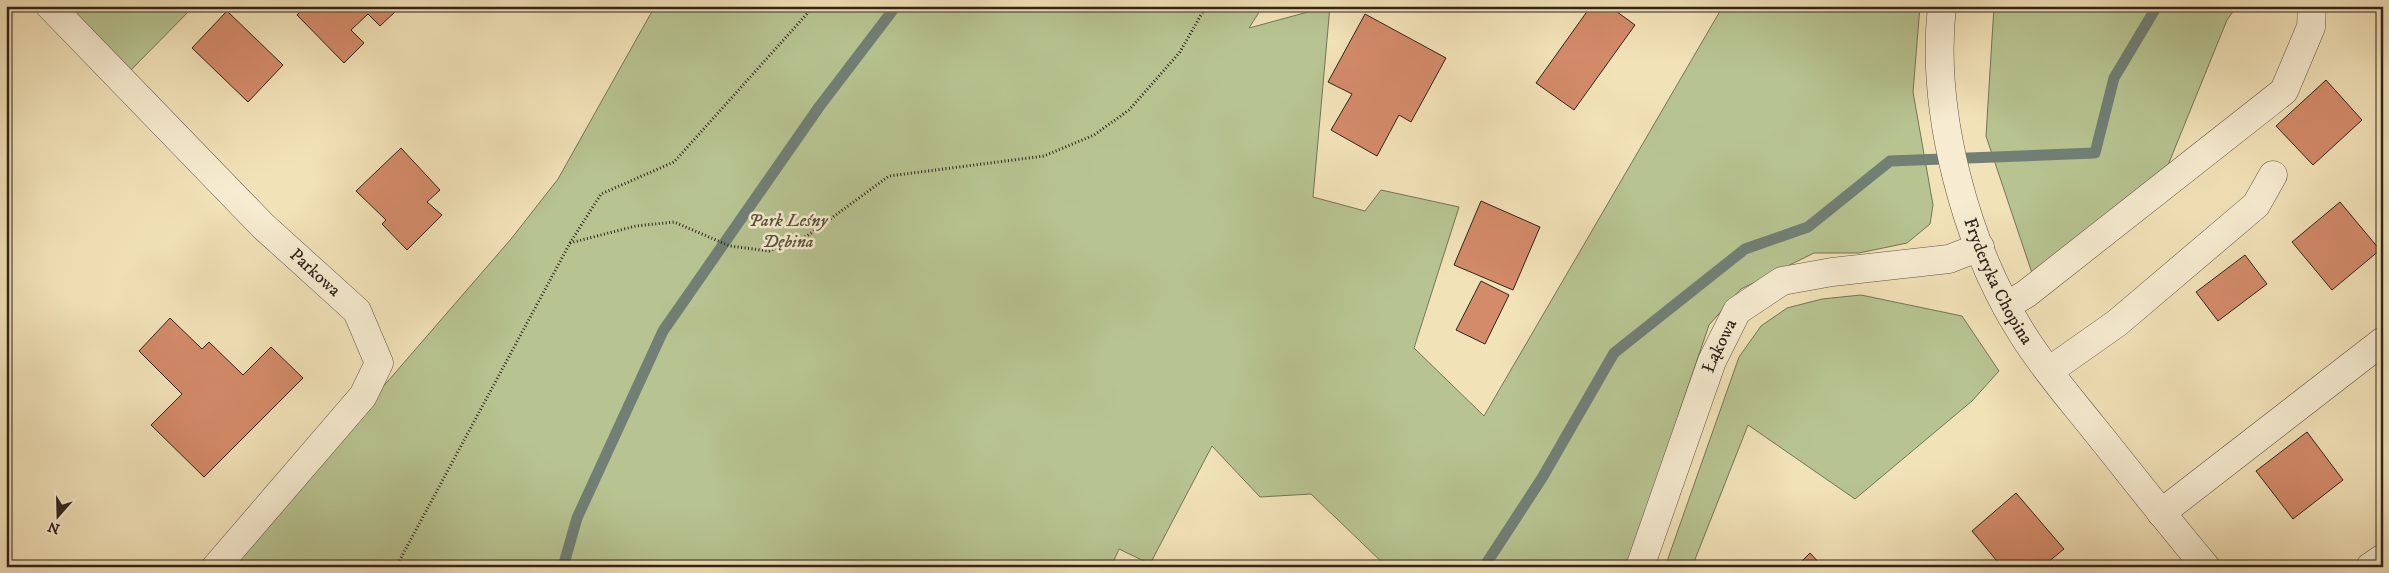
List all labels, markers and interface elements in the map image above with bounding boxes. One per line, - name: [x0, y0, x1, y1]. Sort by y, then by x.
- park label: Park Leśny Dębina: [749, 210, 828, 253]
- street label: Fryderyka Chopina: [1958, 215, 2038, 349]
- street label: Parkowa: [285, 244, 345, 302]
- street label: Łąkowa: [1698, 315, 1742, 376]
- north arrow: [32, 490, 82, 540]
- text: N: [45, 517, 62, 538]

